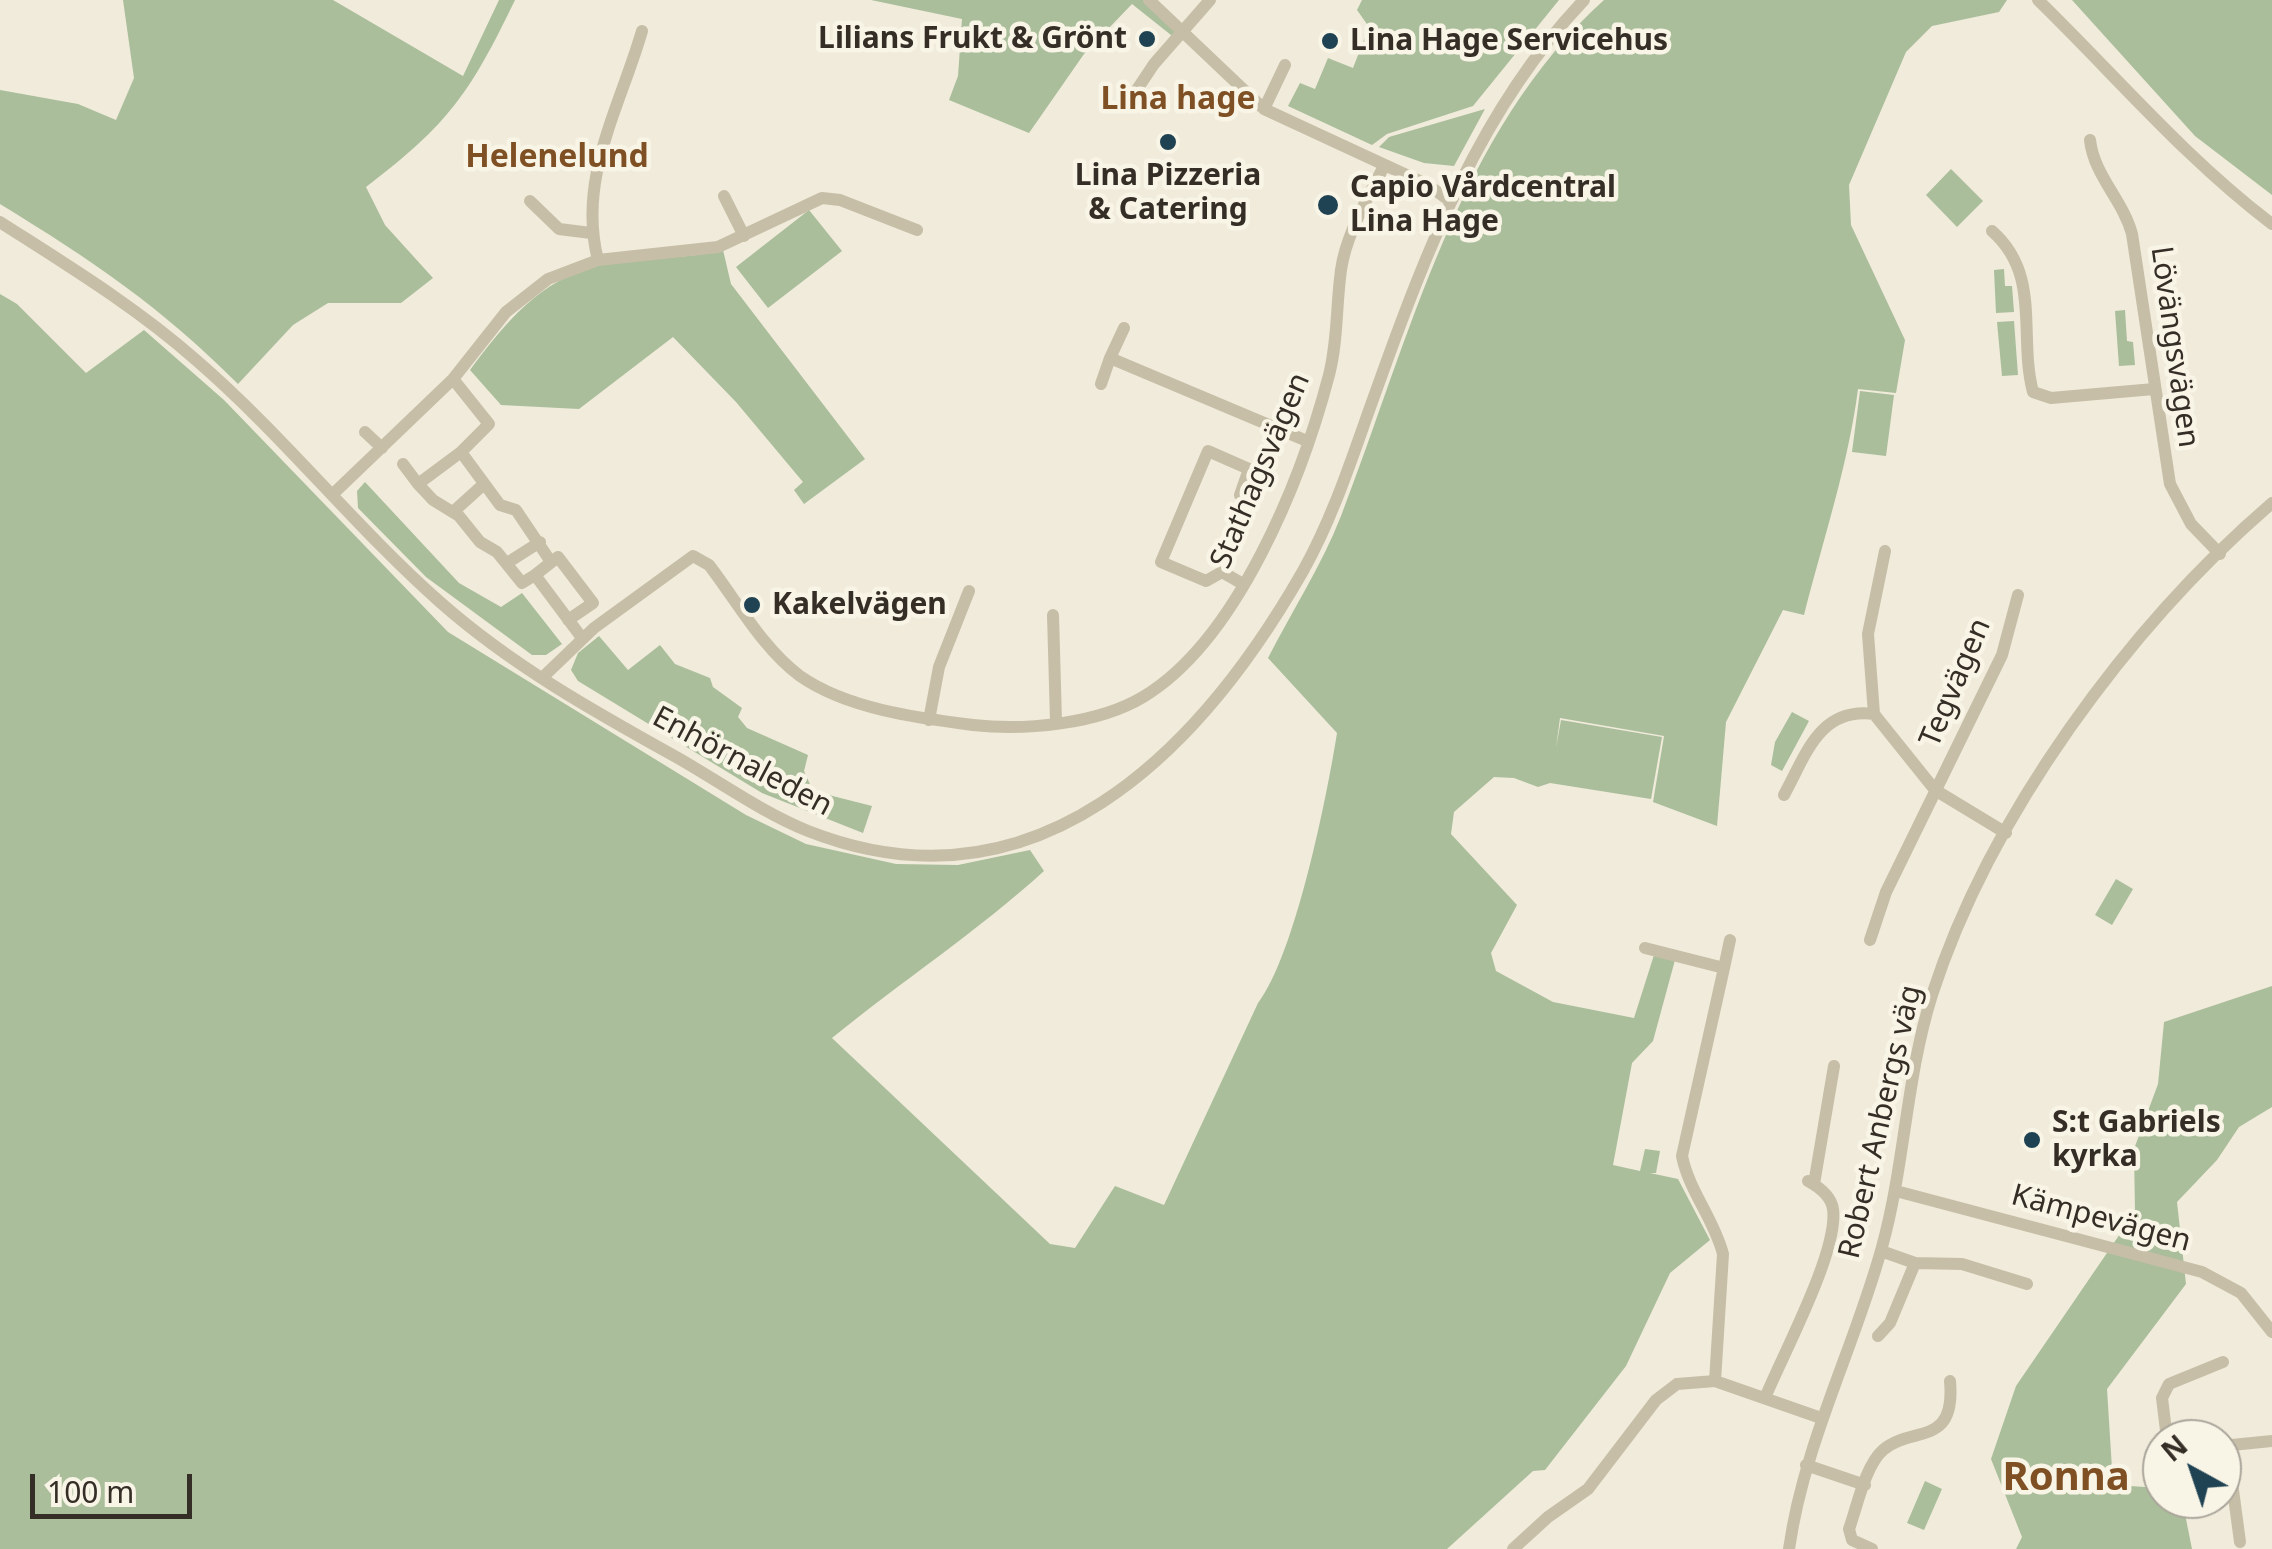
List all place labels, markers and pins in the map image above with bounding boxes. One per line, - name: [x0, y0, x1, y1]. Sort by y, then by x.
- place label: Lilians Frukt & Grönt: [818, 21, 1127, 57]
- place label: Lina Hage Servicehus: [1350, 23, 1668, 59]
- marker: Lilians Frukt & Grönt: [1136, 28, 1158, 50]
- marker: Lina Hage Servicehus: [1319, 30, 1341, 52]
- marker: Lina Pizzeria & Catering: [1157, 131, 1179, 153]
- place label: Lina Pizzeria & Catering: [1075, 158, 1261, 228]
- place label: Capio Vårdcentral Lina Hage: [1350, 170, 1616, 240]
- marker: Capio Vårdcentral Lina Hage: [1315, 192, 1341, 218]
- place label: Kakelvägen: [772, 587, 947, 623]
- marker: Kakelvägen: [741, 594, 763, 616]
- place label: S:t Gabriels kyrka: [2052, 1105, 2221, 1176]
- marker: S:t Gabriels kyrka: [2021, 1129, 2043, 1151]

